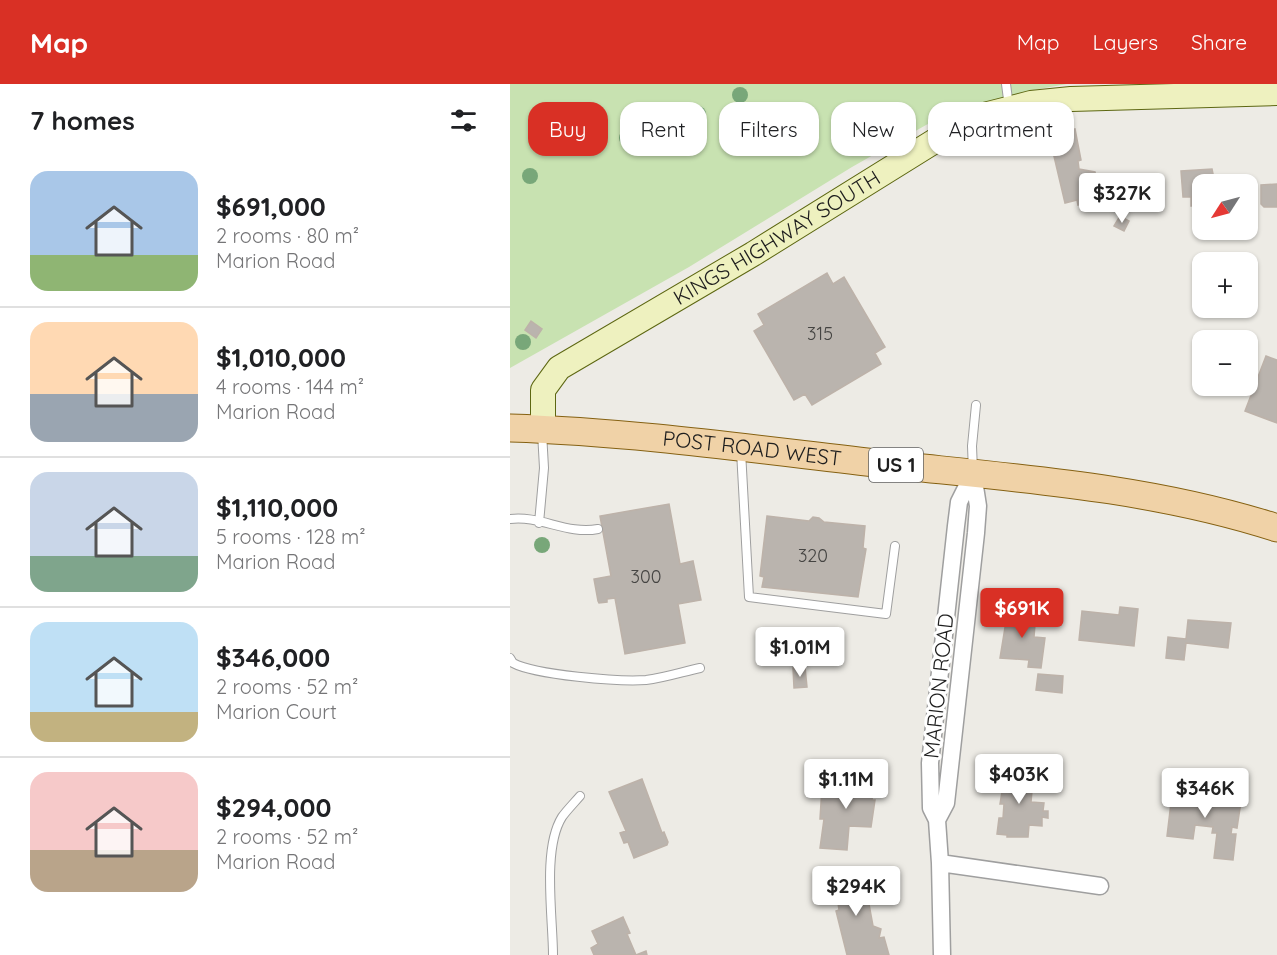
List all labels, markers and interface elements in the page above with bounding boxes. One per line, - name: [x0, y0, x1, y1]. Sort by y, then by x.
- text: Map: [30, 25, 88, 60]
- text: Map: [1017, 29, 1060, 55]
- text: Layers: [1093, 29, 1158, 55]
- text: Share: [1191, 29, 1247, 55]
- chip: Buy: [528, 102, 608, 156]
- chip: Rent: [620, 102, 707, 156]
- chip: Filters: [719, 102, 819, 156]
- chip: New: [831, 102, 916, 156]
- chip: Apartment: [928, 102, 1074, 156]
- text: 7 homes: [30, 104, 135, 137]
- icon: filters: [447, 104, 480, 137]
- street label: KINGS HIGHWAY SOUTH: [668, 164, 885, 310]
- pin: $327K: [1080, 173, 1164, 224]
- north arrow: [1192, 174, 1258, 240]
- map controls: [1192, 174, 1258, 396]
- text: $327K: [1093, 180, 1151, 205]
- text: $691,000: [216, 190, 326, 223]
- icon: home: [78, 195, 150, 267]
- text: 2 rooms · 80 m²: [216, 223, 359, 248]
- text: Marion Road: [216, 248, 335, 273]
- button: +: [1192, 252, 1258, 318]
- house number: 315: [807, 322, 833, 345]
- button: −: [1192, 330, 1258, 396]
- text: $1,010,000: [216, 341, 346, 374]
- icon: home: [78, 346, 150, 418]
- text: 4 rooms · 144 m²: [216, 374, 364, 399]
- text: Marion Road: [216, 399, 335, 424]
- street label: POST ROAD WEST: [661, 425, 843, 471]
- road number: US 1: [869, 448, 923, 482]
- text: $1,110,000: [216, 491, 338, 524]
- icon: home: [78, 496, 150, 568]
- text: 5 rooms · 128 m²: [216, 524, 366, 549]
- house number: 320: [798, 544, 828, 567]
- text: Marion Road: [216, 549, 335, 574]
- house number: 300: [631, 565, 661, 588]
- pin: $691K: [980, 588, 1064, 639]
- text: $691K: [994, 595, 1050, 620]
- street label: MARION ROAD: [917, 612, 959, 760]
- pin: $1.01M: [751, 627, 849, 678]
- text: $1.01M: [769, 634, 831, 659]
- text: $346,000: [216, 641, 330, 674]
- icon: home: [78, 646, 150, 718]
- text: 2 rooms · 52 m²: [216, 674, 358, 699]
- text: Marion Court: [216, 699, 337, 724]
- pin: $403K: [977, 754, 1061, 805]
- pin: $1.11M: [797, 759, 895, 810]
- text: $403K: [989, 761, 1049, 786]
- text: $1.11M: [818, 766, 874, 791]
- pin: $346K: [1163, 768, 1247, 819]
- text: $346K: [1176, 775, 1234, 800]
- text: $294,000: [216, 791, 331, 824]
- icon: home: [78, 796, 150, 868]
- text: 2 rooms · 52 m²: [216, 824, 358, 849]
- text: Marion Road: [216, 849, 335, 874]
- pin: $294K: [814, 866, 898, 917]
- text: $294K: [826, 873, 886, 898]

